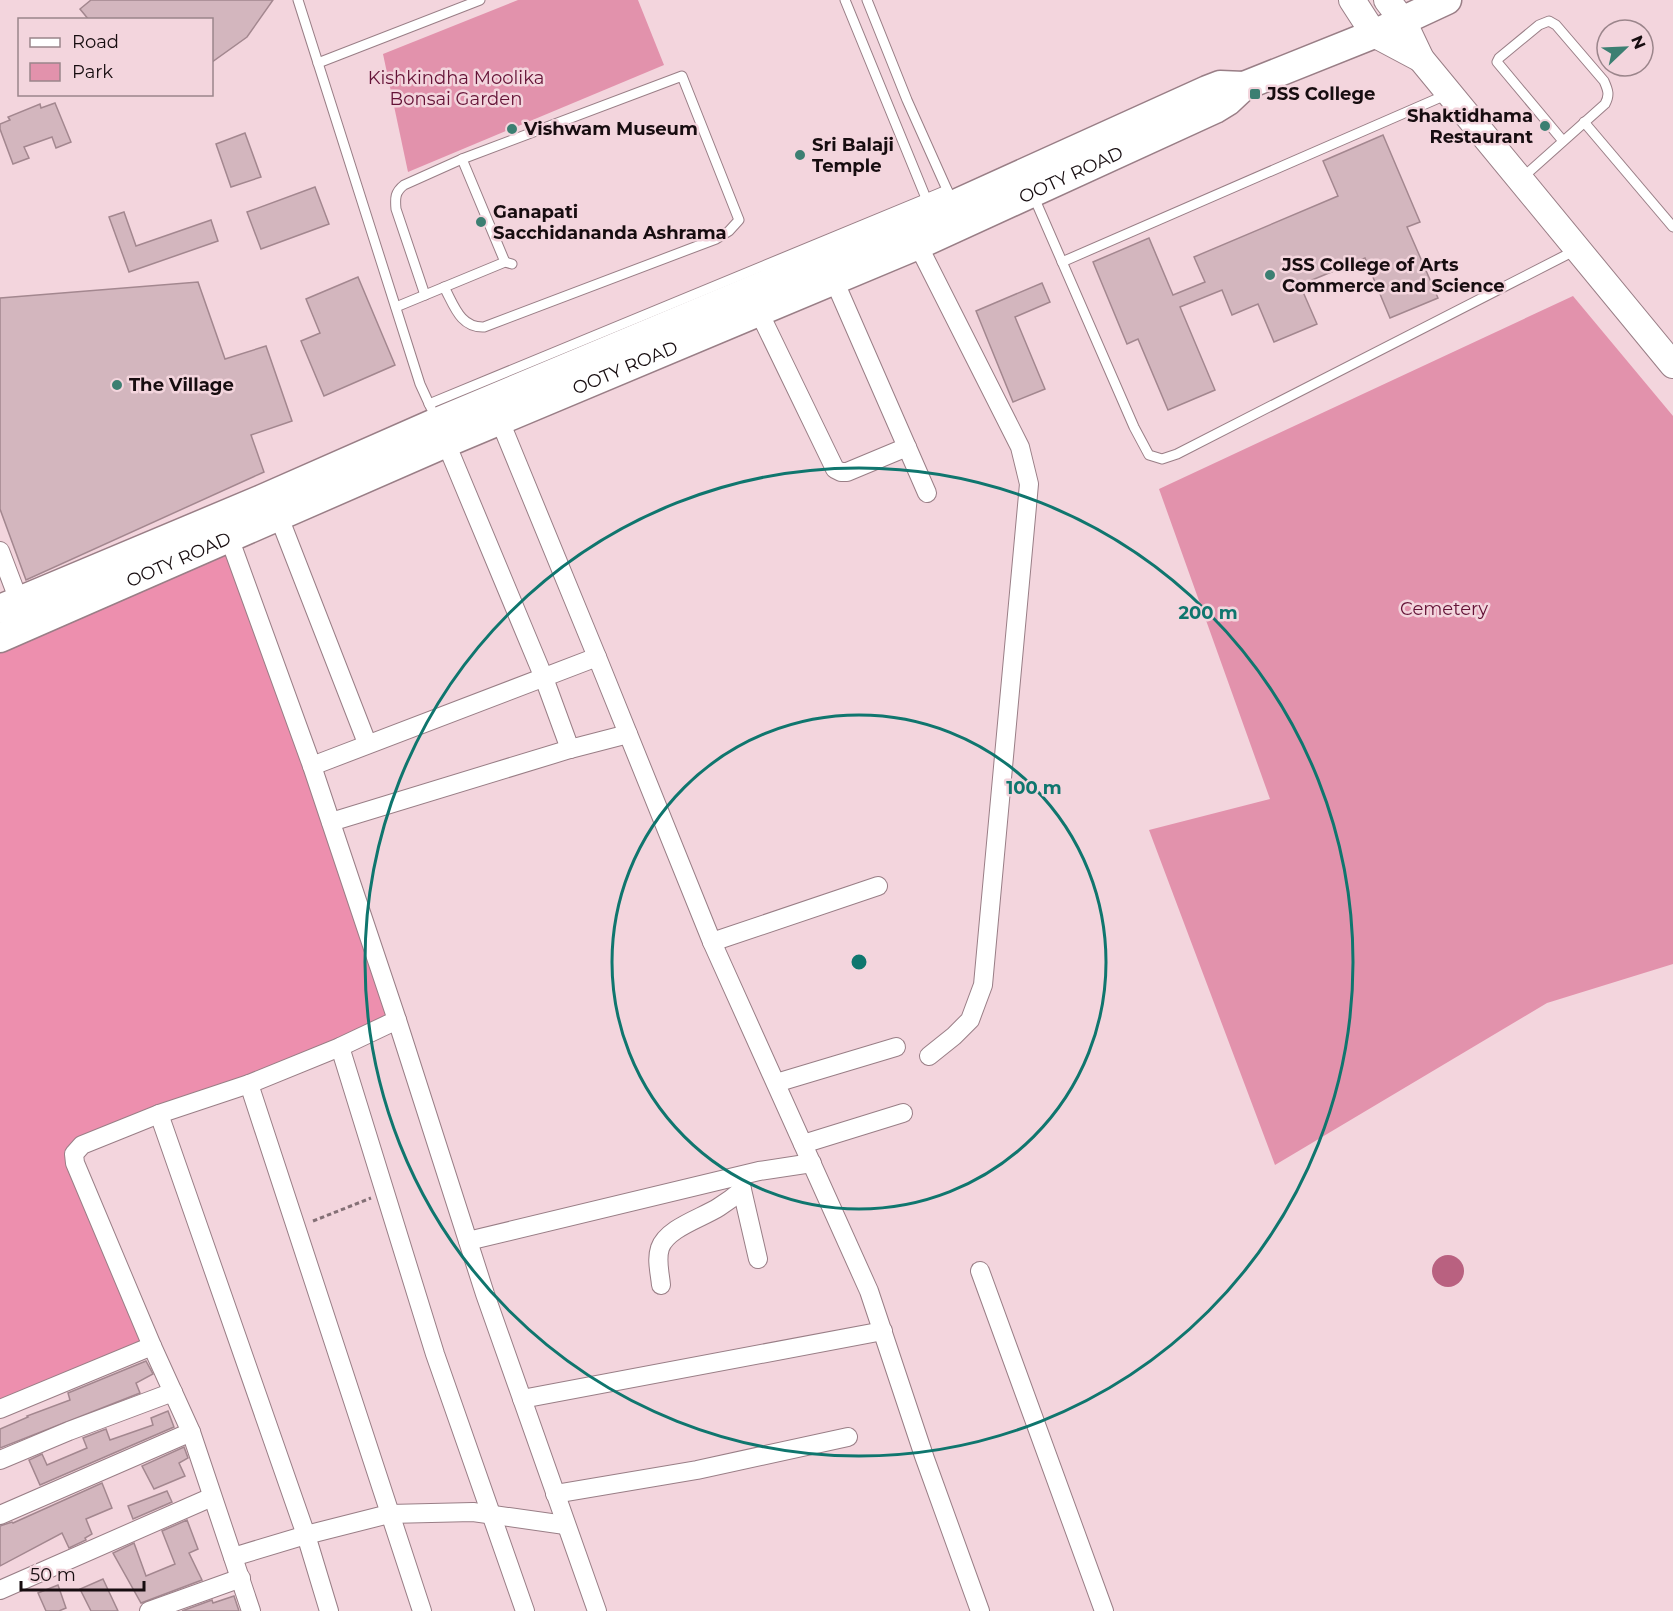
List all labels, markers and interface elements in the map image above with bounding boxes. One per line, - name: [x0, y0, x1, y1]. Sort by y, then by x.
- legend: [18, 18, 213, 96]
- north arrow: [1595, 18, 1655, 78]
- text: Road: [72, 31, 119, 53]
- text: N: [1627, 33, 1650, 52]
- text: Park: [72, 61, 113, 83]
- park label: Kishkindha Moolika Bonsai Garden: [368, 67, 544, 110]
- place label: JSS College: [1266, 83, 1375, 105]
- marker: JSS College: [1248, 87, 1262, 101]
- place label: Shaktidhama Restaurant: [1407, 105, 1533, 148]
- place label: Vishwam Museum: [523, 118, 698, 140]
- marker: Shaktidhama Restaurant: [1538, 119, 1552, 133]
- marker: Vishwam Museum: [505, 122, 519, 136]
- place label: Sri Balaji Temple: [812, 134, 894, 177]
- street label: OOTY ROAD: [1016, 142, 1127, 208]
- marker: Sri Balaji Temple: [793, 148, 807, 162]
- place label: Ganapati Sacchidananda Ashrama: [493, 201, 727, 244]
- marker: Ganapati Sacchidananda Ashrama: [474, 215, 488, 229]
- place label: JSS College of Arts Commerce and Science: [1281, 254, 1505, 297]
- marker: JSS College of Arts Commerce and Science: [1263, 268, 1277, 282]
- street label: OOTY ROAD: [569, 336, 681, 400]
- place label: The Village: [129, 374, 234, 396]
- marker: The Village: [110, 378, 124, 392]
- street label: OOTY ROAD: [123, 527, 234, 592]
- park label: Cemetery: [1400, 598, 1488, 620]
- text: 200 m: [1178, 602, 1238, 624]
- text: 100 m: [1006, 777, 1062, 799]
- centre of rings: [849, 952, 869, 972]
- scale bar: [21, 1554, 144, 1592]
- text: 50 m: [30, 1564, 76, 1586]

